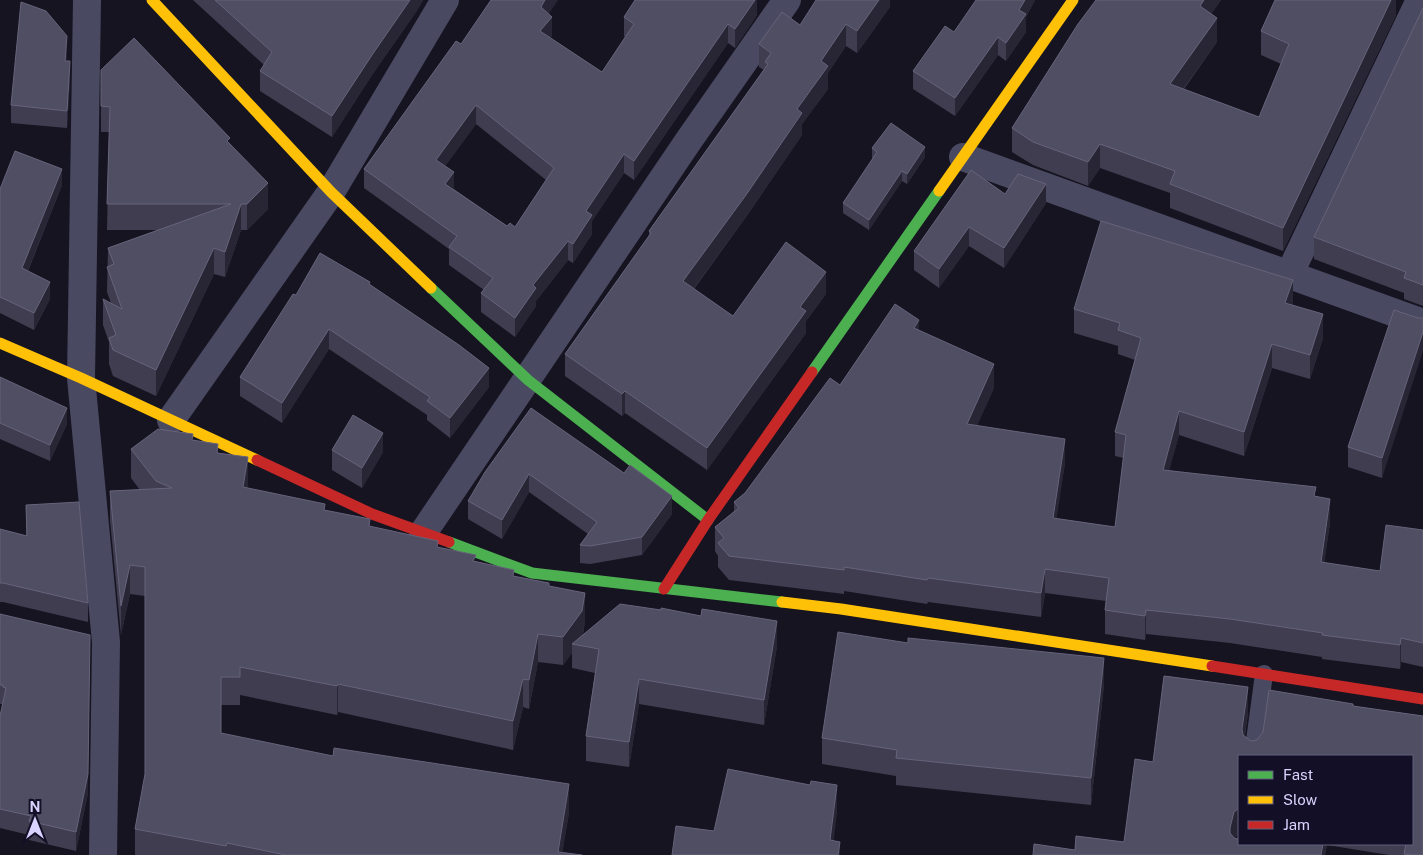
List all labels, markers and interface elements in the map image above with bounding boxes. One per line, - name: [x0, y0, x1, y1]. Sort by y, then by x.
- legend: [1238, 755, 1413, 845]
- text: Fast: [1283, 766, 1313, 783]
- text: Slow: [1283, 791, 1318, 808]
- north arrow: [10, 795, 60, 845]
- text: N: [30, 799, 40, 815]
- text: Jam: [1283, 816, 1310, 833]

